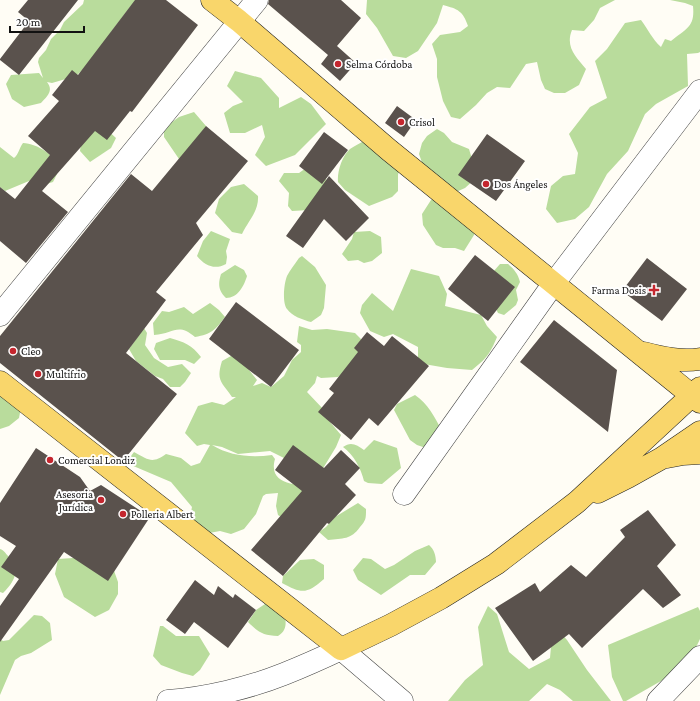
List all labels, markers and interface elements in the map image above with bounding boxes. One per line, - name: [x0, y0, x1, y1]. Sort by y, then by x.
- scale bar: [10, 8, 84, 34]
- text: 20 m: [16, 15, 41, 29]
- place label: Selma Córdoba: [346, 58, 412, 70]
- marker: Selma Córdoba: [333, 59, 343, 69]
- place label: Crisol: [409, 116, 435, 128]
- marker: Crisol: [396, 117, 406, 127]
- place label: Dos Ángeles: [494, 178, 547, 191]
- marker: Dos Ángeles: [481, 179, 491, 189]
- place label: Farma Dosis: [592, 284, 646, 296]
- marker: Farma Dosis: [649, 285, 659, 295]
- place label: Cleo: [21, 345, 41, 357]
- marker: Cleo: [8, 346, 18, 356]
- place label: Multifrio: [46, 368, 86, 380]
- marker: Multifrio: [33, 369, 43, 379]
- place label: Comercial Londiz: [58, 454, 135, 466]
- marker: Comercial Londiz: [45, 455, 55, 465]
- place label: Asesoria Jurídica: [56, 488, 93, 514]
- marker: Asesoria Jurídica: [96, 495, 106, 505]
- place label: Polleria Albert: [131, 508, 194, 520]
- marker: Polleria Albert: [118, 509, 128, 519]

